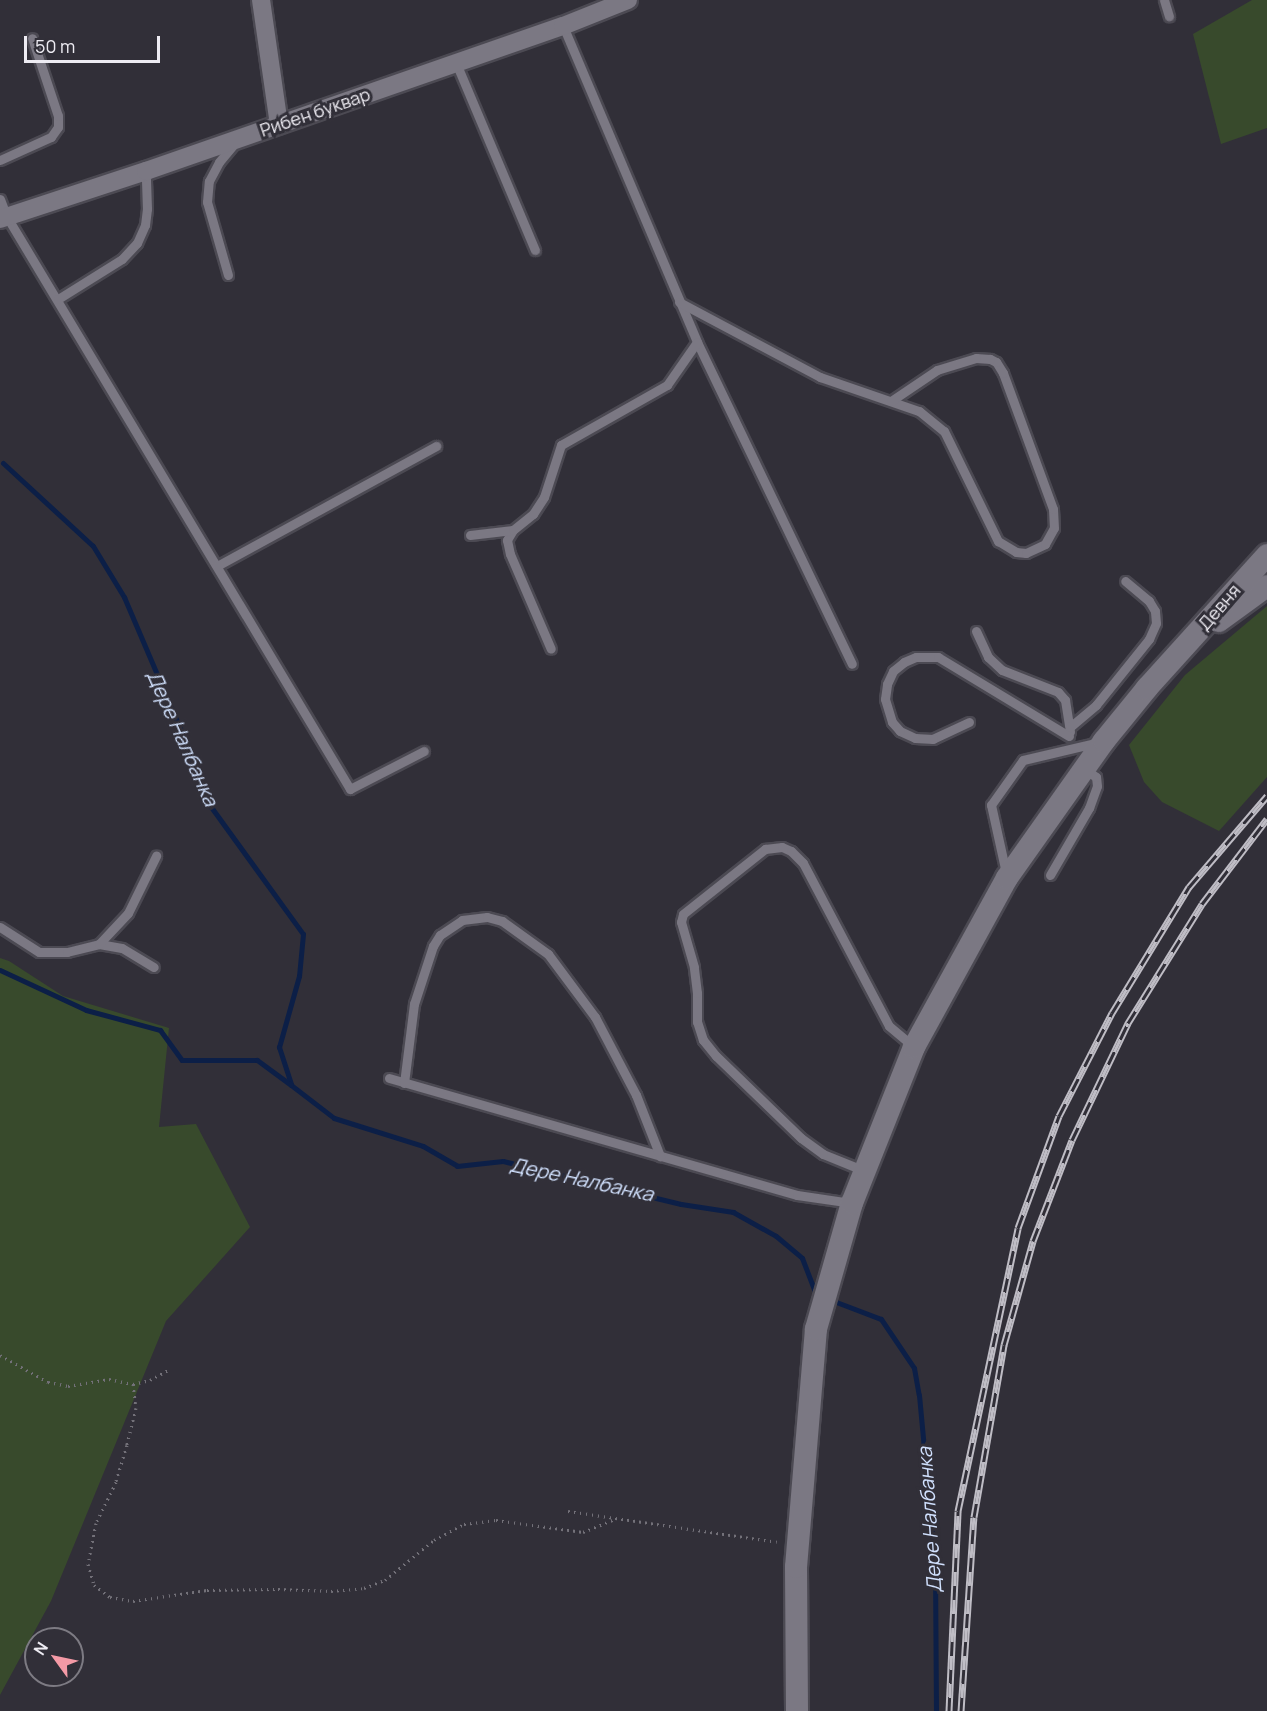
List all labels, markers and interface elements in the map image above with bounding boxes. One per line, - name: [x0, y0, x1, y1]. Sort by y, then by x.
- scale bar: [27, 24, 164, 62]
- text: 50 m: [35, 34, 75, 58]
- street label: Рибен буквар: [257, 83, 373, 141]
- street label: Девня: [1193, 580, 1245, 634]
- water label: Дере Налбанка: [142, 666, 224, 810]
- water label: Дере Налбанка: [508, 1152, 656, 1206]
- water label: Дере Налбанка: [912, 1446, 946, 1594]
- north arrow: [24, 1627, 84, 1687]
- text: N: [28, 1637, 53, 1659]

